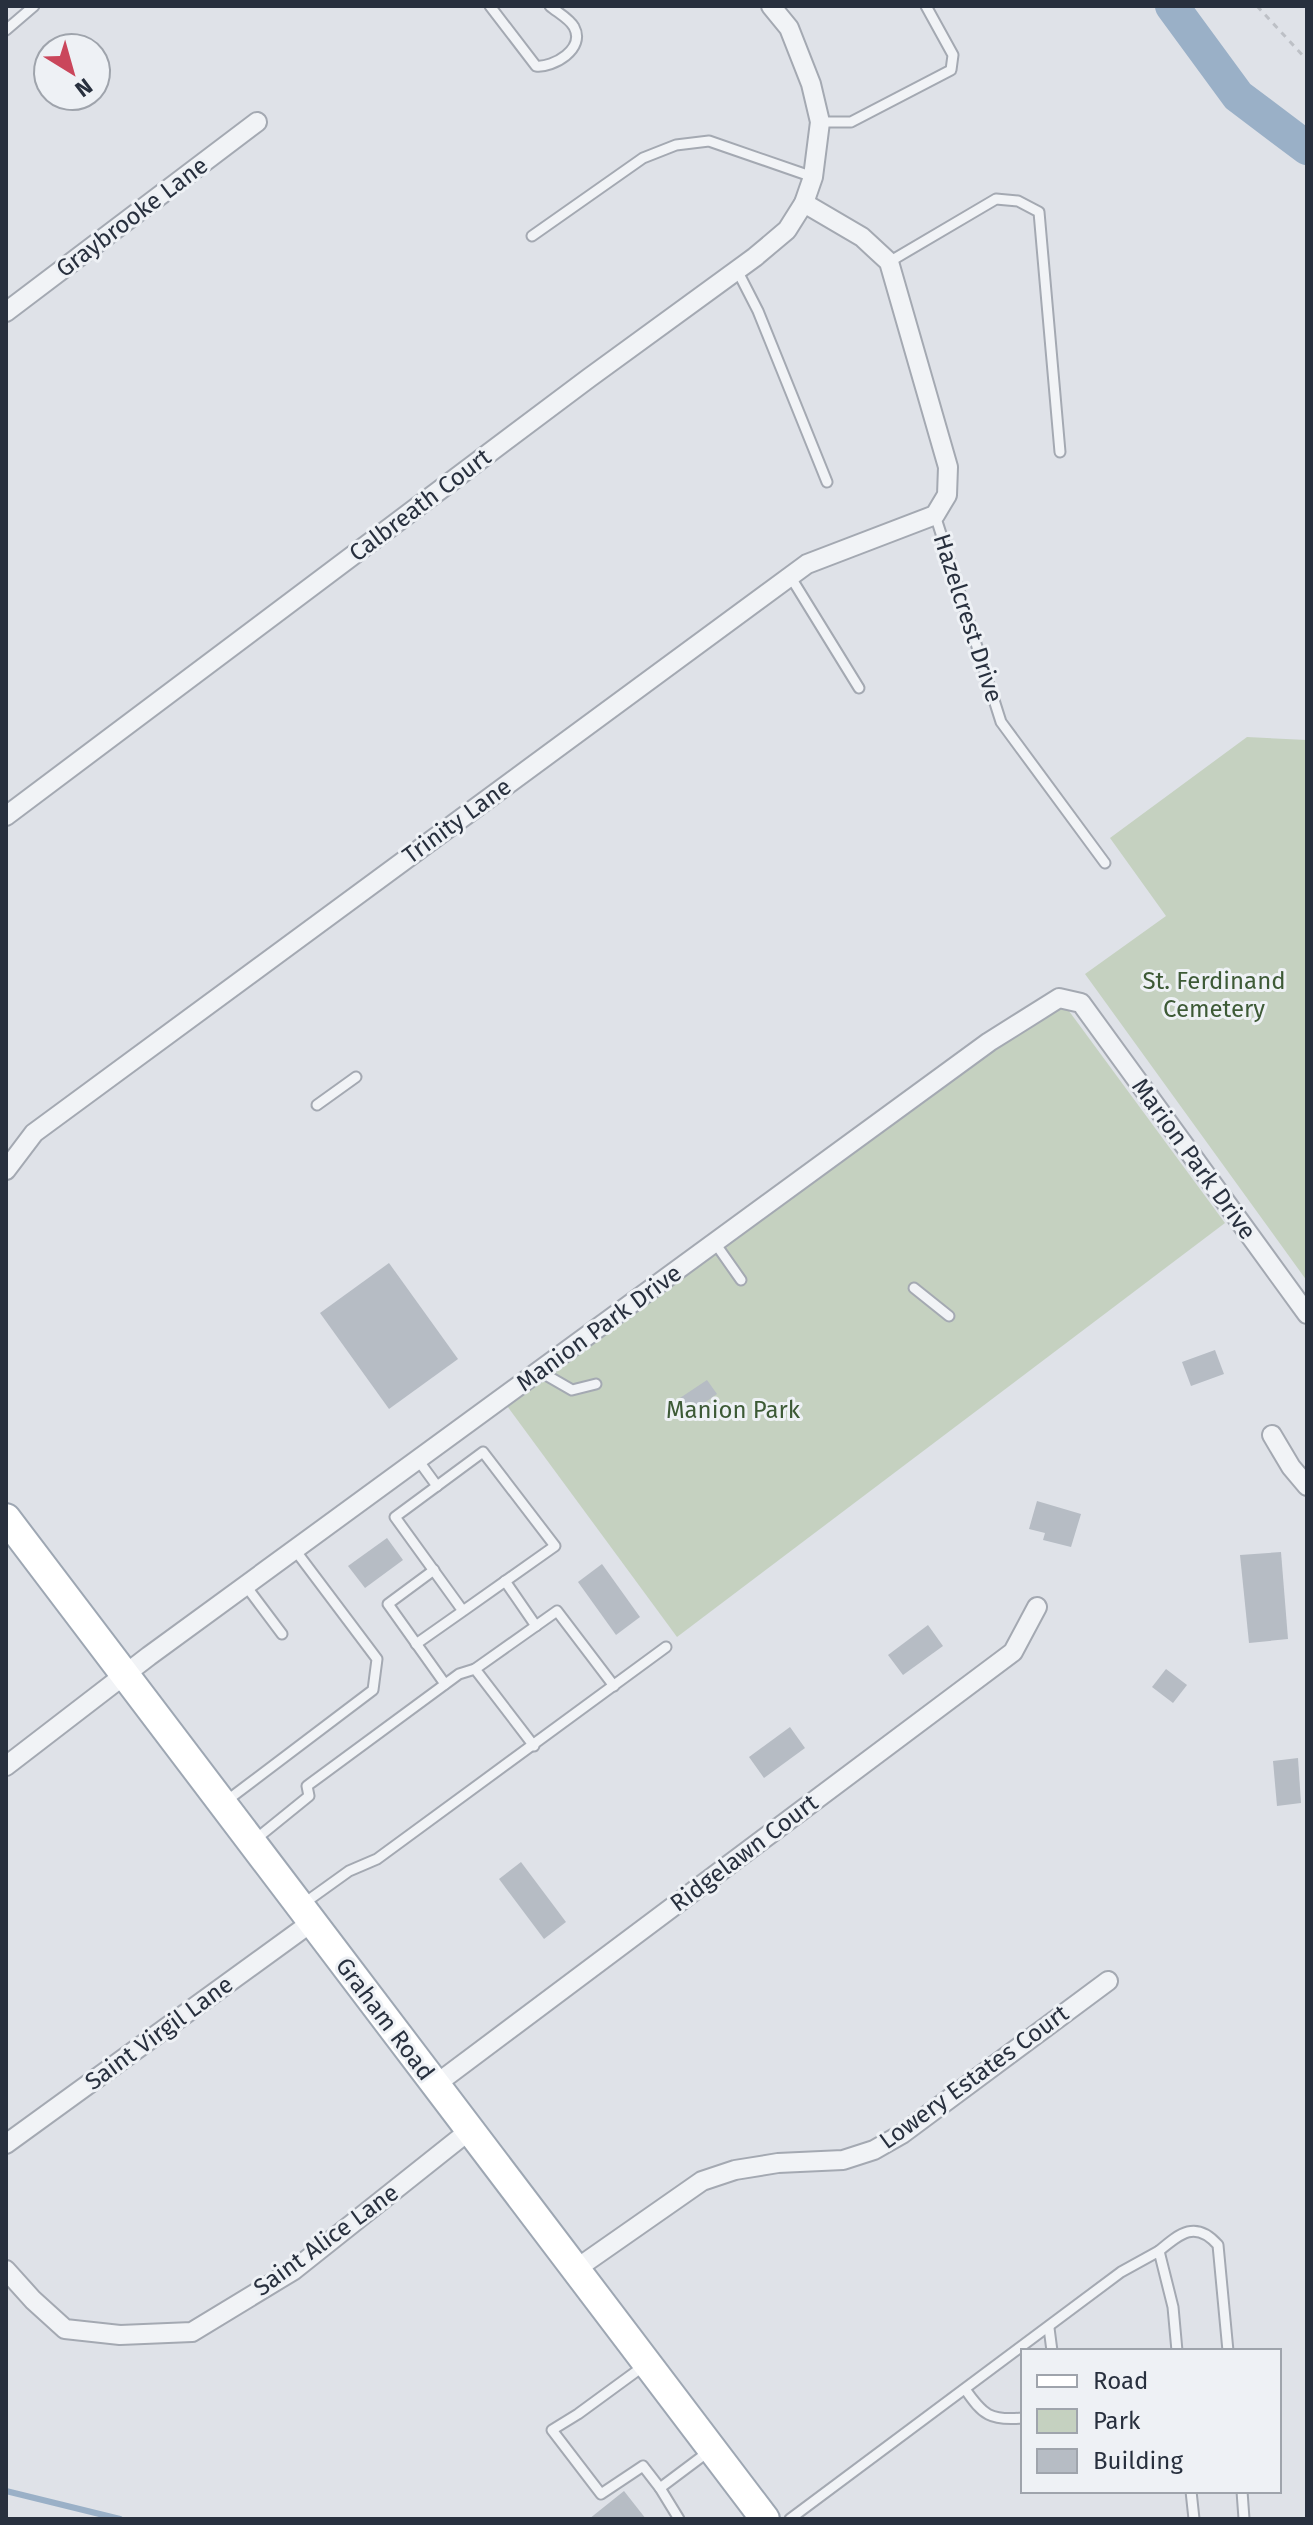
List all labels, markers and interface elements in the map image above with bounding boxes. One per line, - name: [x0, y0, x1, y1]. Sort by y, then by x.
- north arrow: [32, 32, 112, 112]
- text: N: [70, 72, 98, 103]
- street label: Graybrooke Lane: [51, 151, 213, 283]
- street label: Calbreath Court: [344, 443, 496, 567]
- street label: Hazelcrest Drive: [928, 530, 1008, 706]
- street label: Trinity Lane: [397, 772, 517, 870]
- park label: St. Ferdinand Cemetery: [1142, 967, 1286, 1023]
- street label: Marion Park Drive: [1126, 1073, 1262, 1245]
- street label: Manion Park Drive: [511, 1259, 687, 1397]
- park label: Manion Park: [666, 1396, 801, 1424]
- street label: Ridgelawn Court: [665, 1788, 823, 1917]
- street label: Graham Road: [330, 1952, 440, 2086]
- street label: Saint Virgil Lane: [80, 1970, 238, 2096]
- street label: Lowery Estates Court: [874, 1999, 1074, 2155]
- street label: Saint Alice Lane: [248, 2178, 404, 2302]
- legend: [1021, 2349, 1281, 2493]
- text: Road: [1093, 2367, 1148, 2395]
- text: Park: [1093, 2407, 1141, 2435]
- text: Building: [1093, 2447, 1183, 2475]

